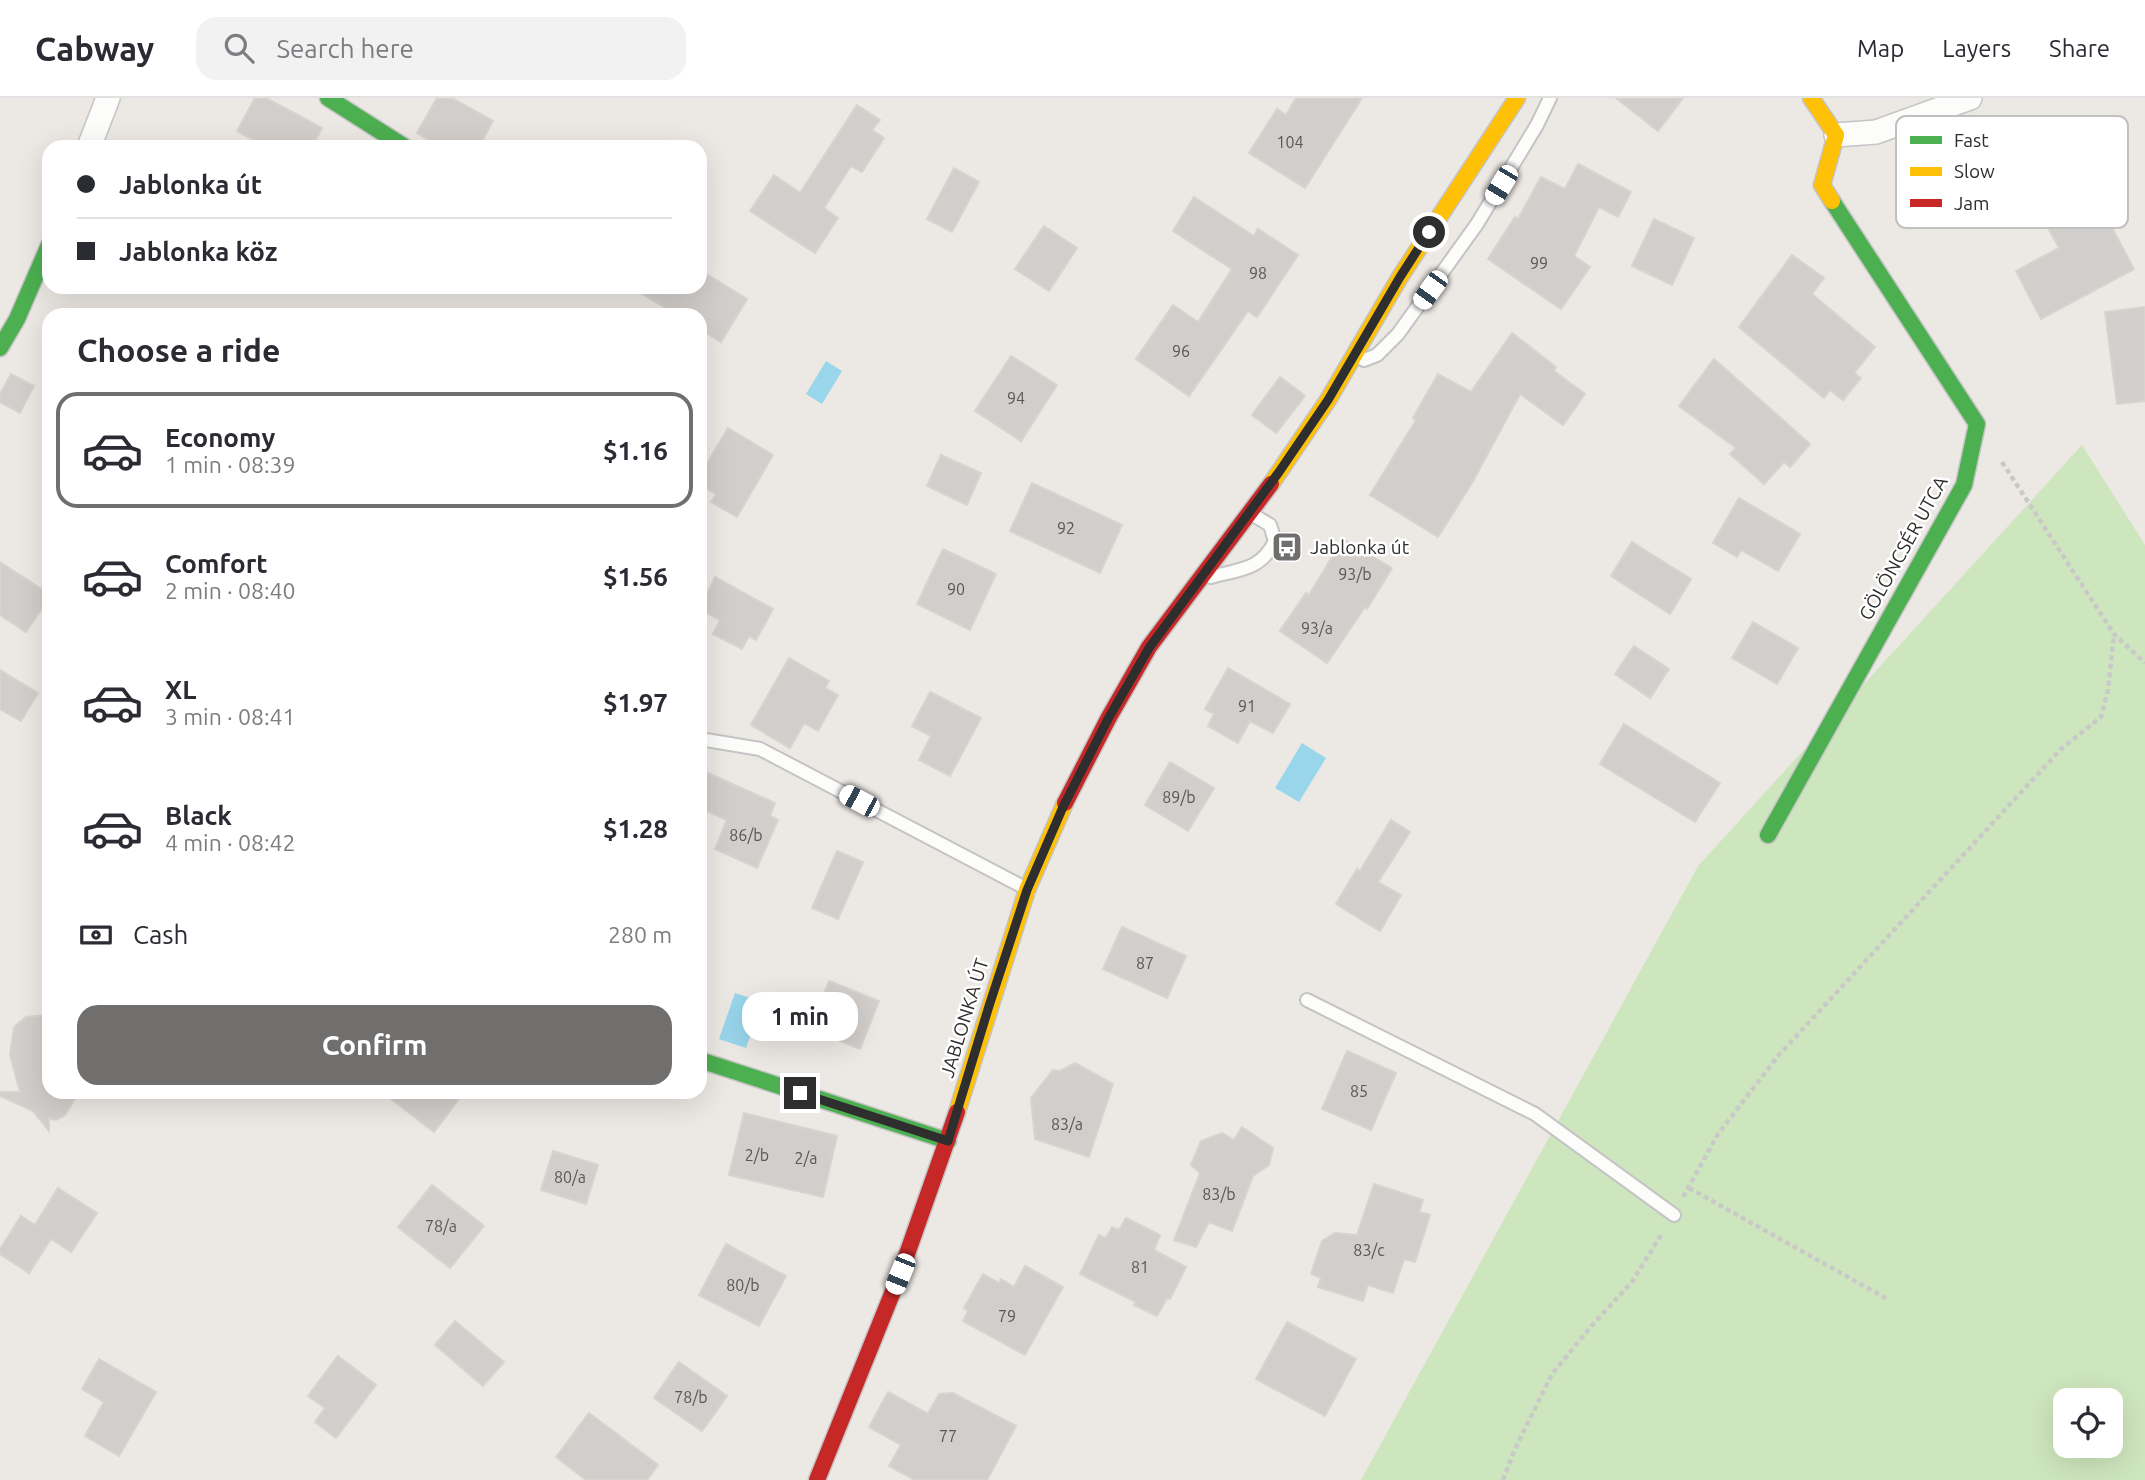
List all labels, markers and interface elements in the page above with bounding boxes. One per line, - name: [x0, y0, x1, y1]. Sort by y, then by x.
- search box: [196, 17, 686, 80]
- icon: search: [220, 29, 258, 67]
- text: Cabway: [35, 30, 154, 67]
- text: Search here: [276, 34, 414, 63]
- text: Map: [1857, 35, 1904, 62]
- text: Layers: [1942, 35, 2011, 62]
- text: Share: [2049, 35, 2110, 62]
- legend: [1896, 116, 2128, 228]
- text: Fast: [1954, 129, 1989, 151]
- house number: 104: [1276, 133, 1304, 151]
- text: Slow: [1954, 160, 1995, 182]
- car: [1482, 162, 1521, 208]
- text: Jablonka út: [119, 170, 262, 199]
- text: Jam: [1954, 192, 1990, 214]
- route start: [1413, 216, 1445, 248]
- text: Jablonka köz: [119, 237, 278, 266]
- house number: 99: [1530, 254, 1548, 272]
- house number: 98: [1249, 264, 1267, 282]
- car: [1410, 267, 1451, 313]
- text: Choose a ride: [77, 332, 280, 368]
- house number: 96: [1172, 342, 1190, 360]
- house number: 94: [1007, 389, 1025, 407]
- icon: car: [81, 419, 144, 482]
- text: Economy: [165, 423, 275, 452]
- text: $1.16: [603, 436, 668, 465]
- text: 1 min · 08:39: [165, 452, 296, 477]
- street label: GÖLÖNCSÉR UTCA: [1854, 472, 1952, 624]
- house number: 92: [1057, 519, 1075, 537]
- bus stop icon: Jablonka út: [1270, 530, 1304, 564]
- place label: Jablonka út: [1310, 536, 1410, 558]
- icon: car: [81, 545, 144, 608]
- text: Comfort: [165, 549, 268, 578]
- text: $1.56: [603, 562, 668, 591]
- house number: 93/b: [1338, 565, 1372, 583]
- text: 2 min · 08:40: [165, 578, 296, 603]
- house number: 90: [947, 580, 965, 598]
- house number: 93/a: [1301, 619, 1333, 637]
- icon: car: [81, 671, 144, 734]
- text: XL: [165, 675, 196, 704]
- text: $1.97: [603, 688, 668, 717]
- house number: 91: [1238, 697, 1256, 715]
- text: 3 min · 08:41: [165, 704, 296, 729]
- car: [836, 782, 883, 820]
- house number: 89/b: [1162, 788, 1196, 806]
- icon: car: [81, 797, 144, 860]
- text: Black: [165, 801, 232, 830]
- text: $1.28: [603, 814, 668, 843]
- house number: 86/b: [729, 826, 763, 844]
- text: 4 min · 08:42: [165, 830, 296, 855]
- icon: cash: [77, 916, 115, 954]
- text: Cash: [133, 920, 188, 949]
- text: 280 m: [608, 922, 672, 947]
- house number: 87: [1136, 954, 1154, 972]
- street label: JABLONKA ÚT: [935, 955, 993, 1080]
- callout: 1 min: [742, 992, 858, 1040]
- text: 1 min: [771, 1004, 829, 1029]
- button: Confirm: [77, 1005, 672, 1085]
- route end: [784, 1077, 816, 1109]
- house number: 85: [1350, 1082, 1368, 1100]
- house number: 83/a: [1051, 1115, 1083, 1133]
- house number: 2/b: [745, 1146, 769, 1164]
- house number: 2/a: [794, 1149, 818, 1167]
- house number: 80/a: [554, 1168, 586, 1186]
- house number: 83/b: [1202, 1185, 1236, 1203]
- house number: 78/a: [425, 1217, 457, 1235]
- house number: 83/c: [1353, 1241, 1385, 1259]
- car: [883, 1251, 918, 1297]
- house number: 81: [1131, 1258, 1149, 1276]
- house number: 80/b: [726, 1276, 760, 1294]
- house number: 79: [998, 1307, 1016, 1325]
- house number: 78/b: [674, 1388, 708, 1406]
- map controls: [2053, 1388, 2123, 1458]
- button: locate: [2053, 1388, 2123, 1458]
- house number: 77: [939, 1427, 957, 1445]

